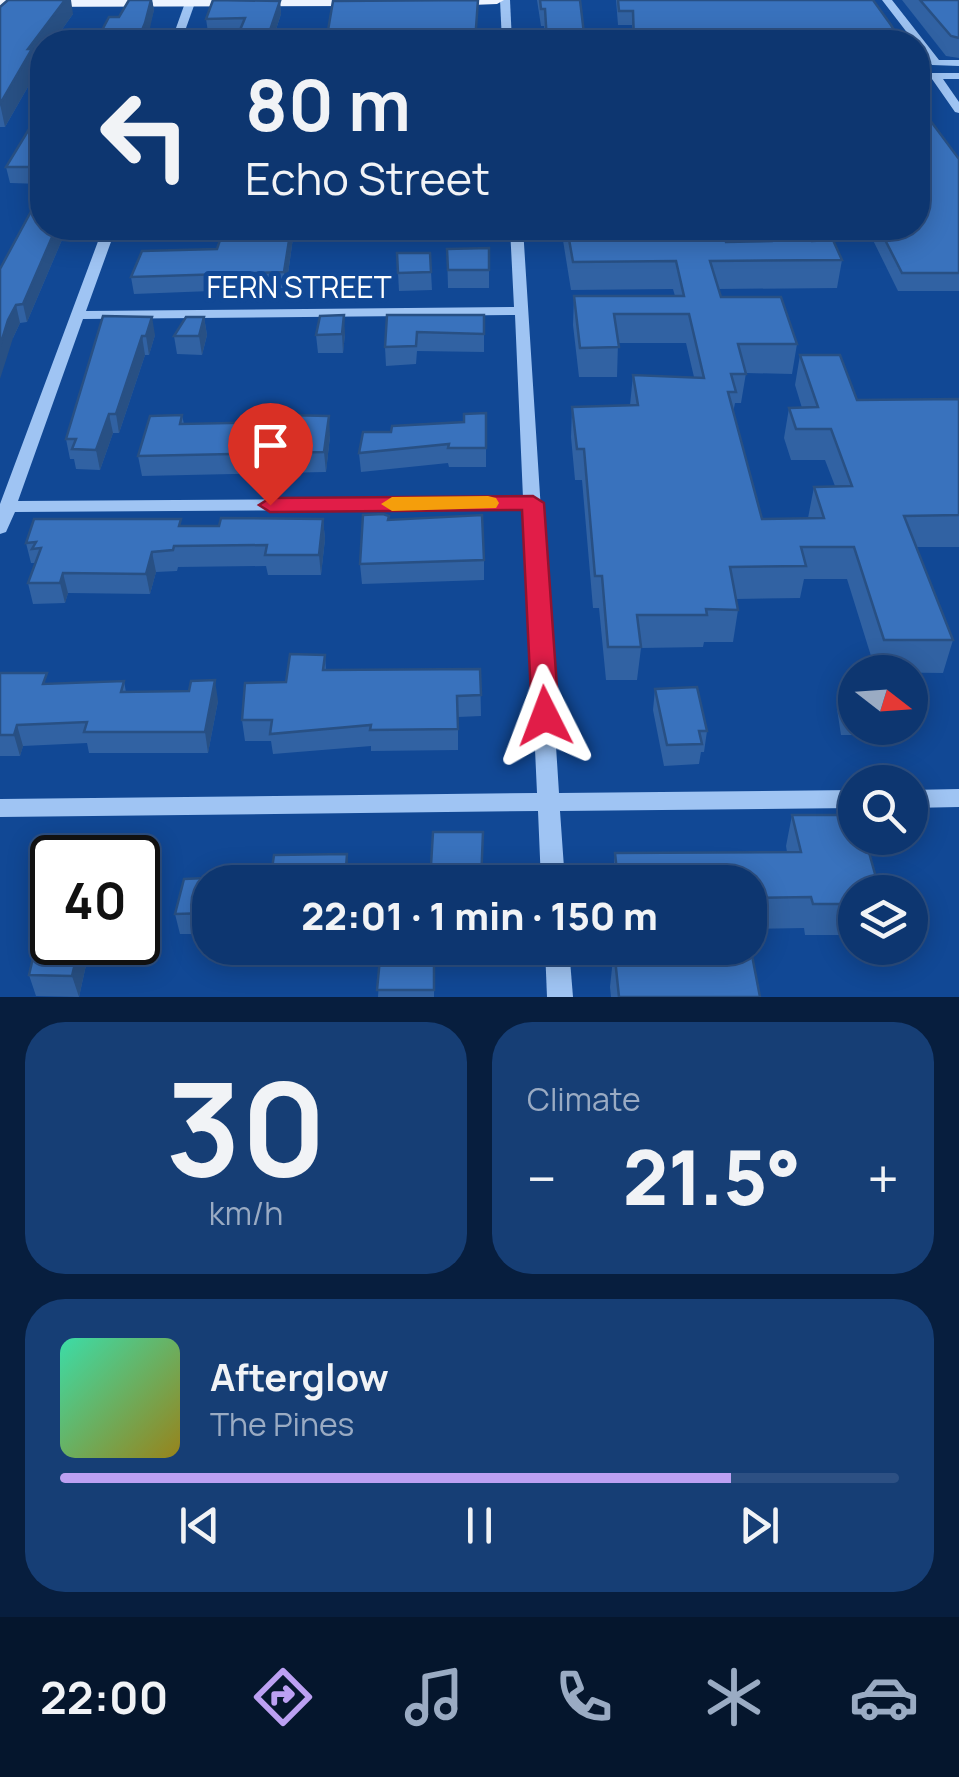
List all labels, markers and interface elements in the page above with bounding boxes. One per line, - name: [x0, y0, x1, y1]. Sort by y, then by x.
- text: 80 m: [245, 56, 411, 152]
- icon: left: [80, 70, 210, 200]
- text: Echo Street: [245, 147, 490, 209]
- street label: FERN STREET: [206, 266, 392, 307]
- pin: [228, 403, 313, 506]
- icon: arrive: [243, 418, 298, 473]
- north arrow: [838, 655, 928, 745]
- map controls: [838, 655, 928, 965]
- position arrow: [493, 664, 597, 768]
- button: search: [838, 765, 928, 855]
- speed limit sign: 40: [30, 835, 160, 965]
- button: layers: [838, 875, 928, 965]
- text: 22:01 · 1 min · 150 m: [301, 889, 658, 941]
- text: 30: [165, 1037, 327, 1215]
- text: Climate: [527, 1077, 641, 1121]
- text: 21.5°: [623, 1125, 801, 1228]
- text: −: [527, 1140, 557, 1216]
- text: +: [867, 1140, 899, 1216]
- text: km/h: [209, 1191, 283, 1235]
- text: Afterglow: [210, 1350, 389, 1402]
- text: The Pines: [210, 1402, 354, 1446]
- icon: previous: [172, 1498, 227, 1553]
- icon: pause: [452, 1498, 507, 1553]
- icon: next: [732, 1498, 787, 1553]
- icon: directions: [248, 1662, 318, 1732]
- icon: music: [399, 1662, 469, 1732]
- icon: phone: [549, 1662, 619, 1732]
- icon: climate: [699, 1662, 769, 1732]
- icon: car: [849, 1662, 919, 1732]
- text: 22:00: [40, 1666, 168, 1728]

